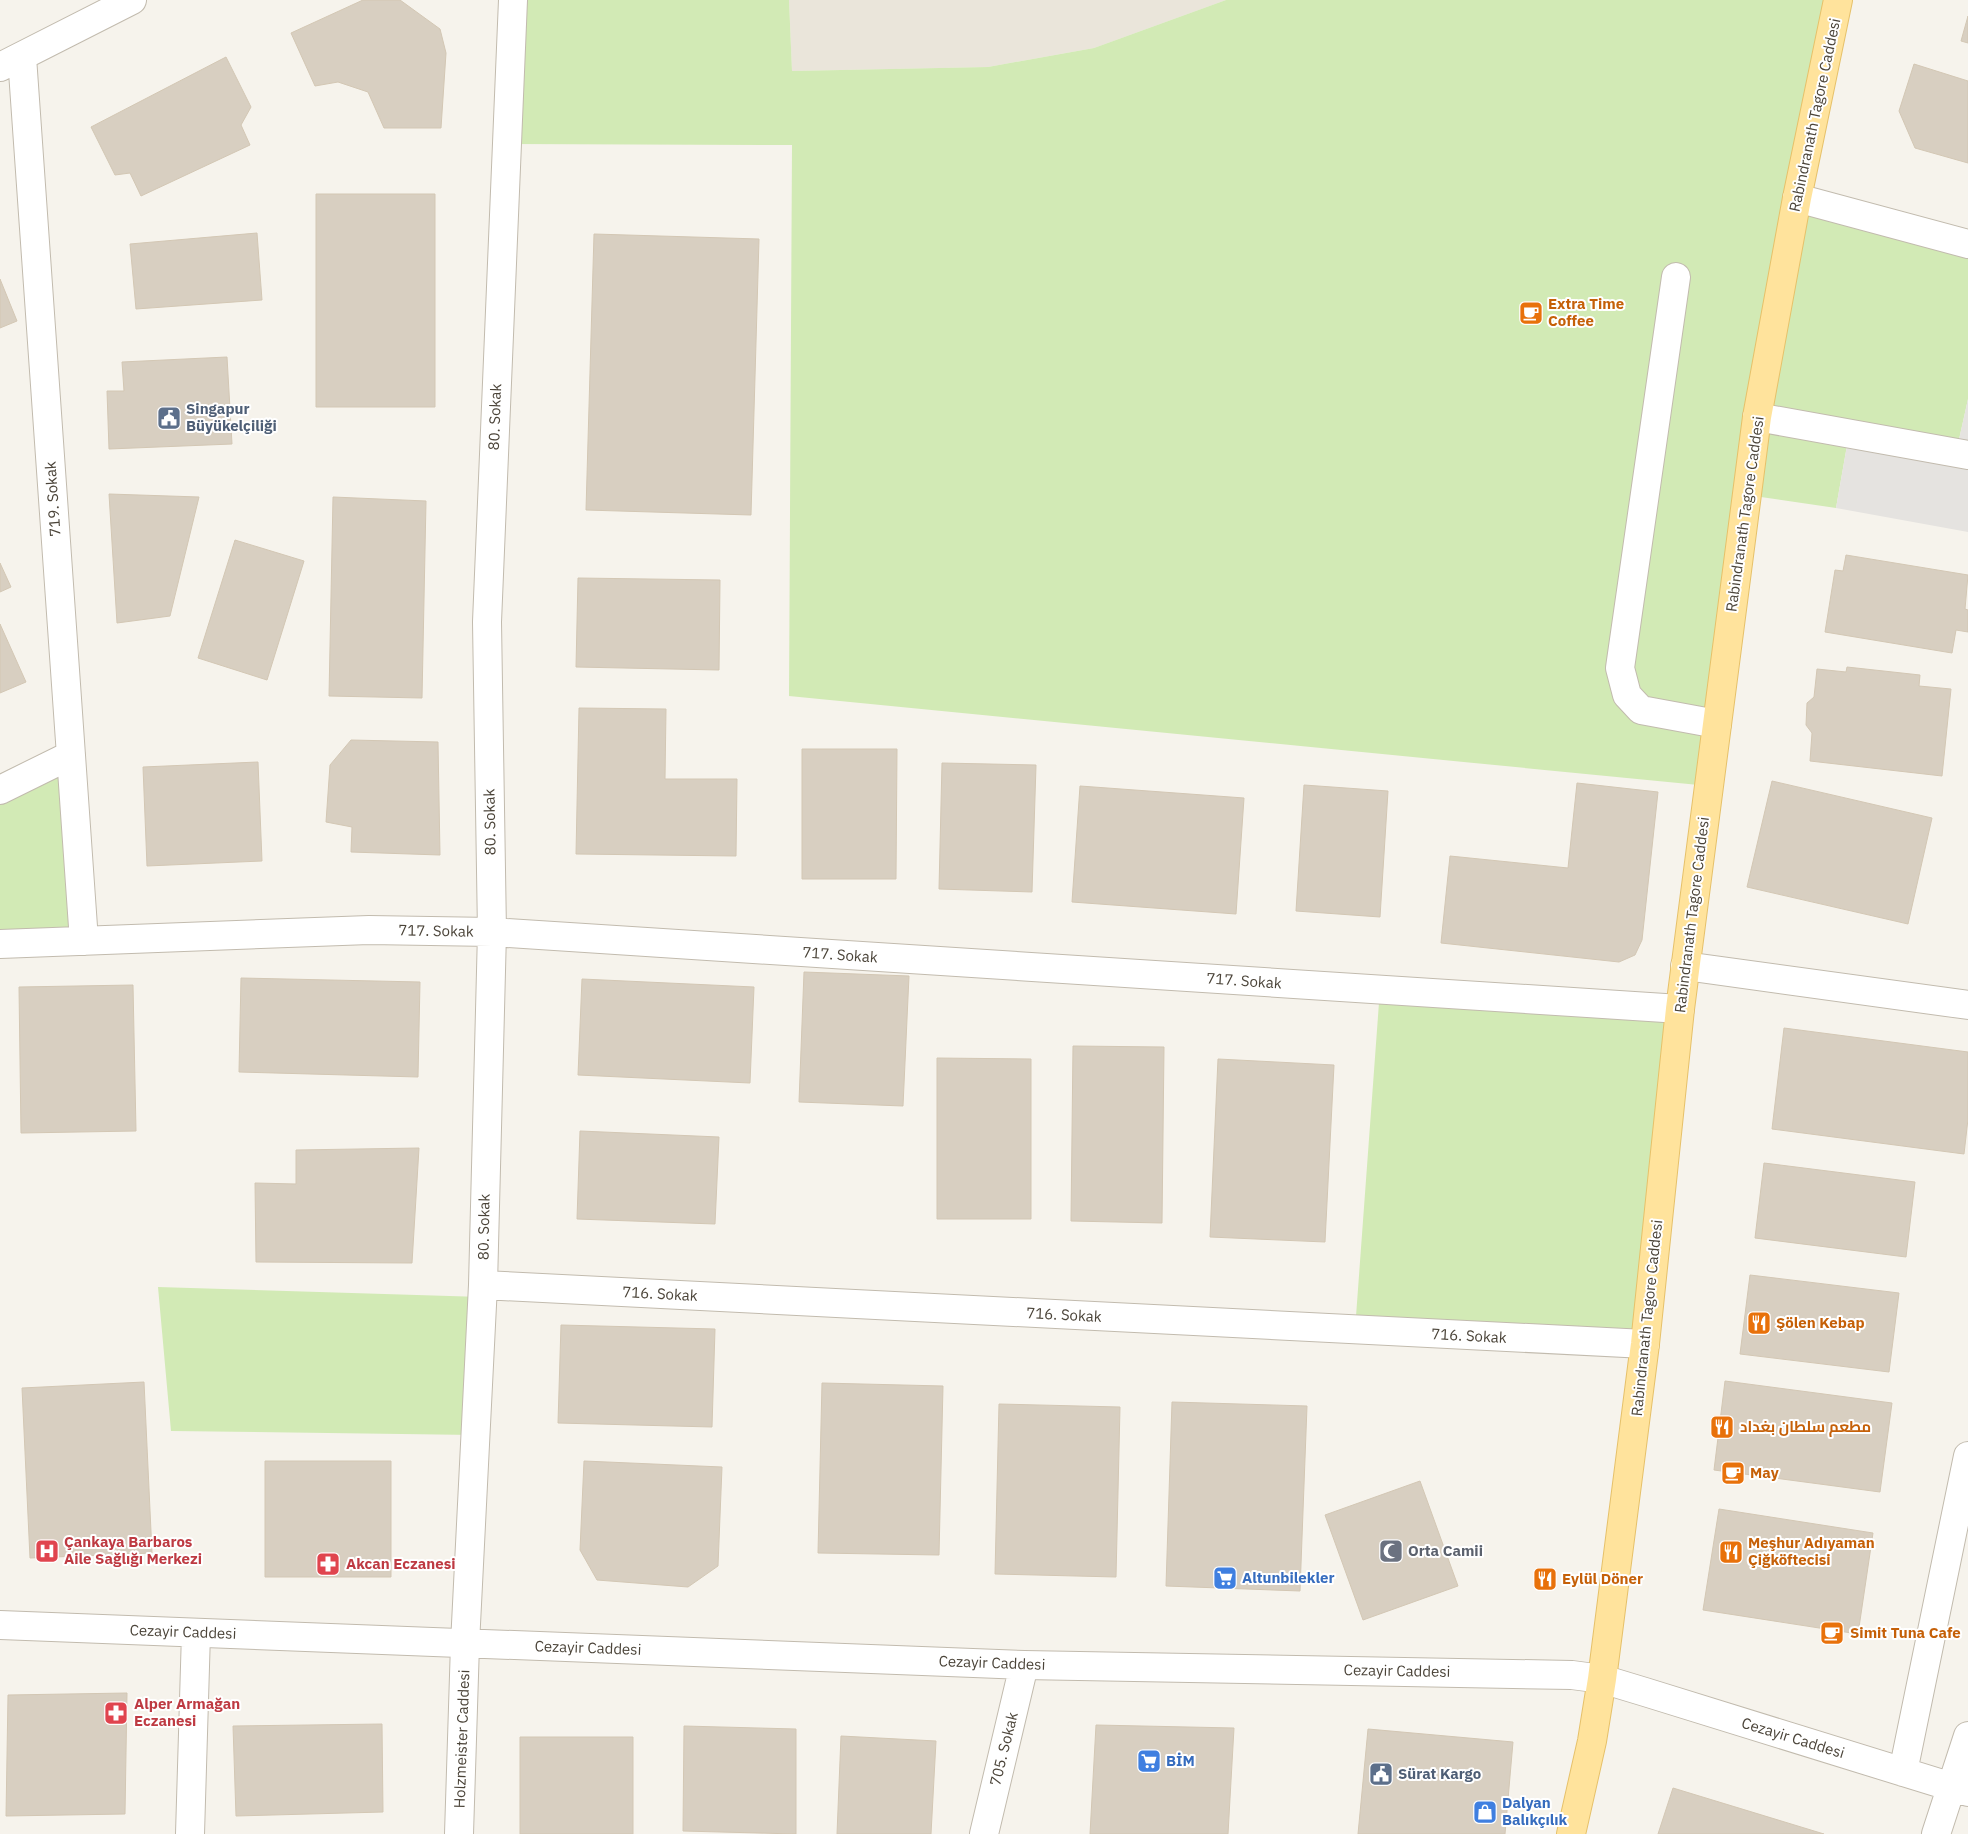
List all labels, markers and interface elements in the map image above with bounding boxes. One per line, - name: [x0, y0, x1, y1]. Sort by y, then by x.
- street label: Rabindranath Tagore Caddesi: [1785, 16, 1844, 213]
- place label: Extra Time Coffee: [1548, 294, 1624, 330]
- cafe icon: Extra Time Coffee: [1518, 300, 1544, 326]
- street label: 80. Sokak: [484, 383, 505, 451]
- place label: Singapur Büyükelçiliği: [186, 399, 277, 435]
- public building icon: Singapur Büyükelçiliği: [156, 405, 182, 431]
- street label: Rabindranath Tagore Caddesi: [1721, 415, 1768, 613]
- street label: 719. Sokak: [40, 461, 65, 537]
- street label: 80. Sokak: [479, 789, 500, 855]
- street label: Rabindranath Tagore Caddesi: [1670, 816, 1713, 1014]
- street label: 717. Sokak: [398, 920, 474, 941]
- street label: 717. Sokak: [802, 942, 878, 967]
- street label: 717. Sokak: [1206, 968, 1282, 993]
- street label: 80. Sokak: [473, 1193, 494, 1260]
- street label: Rabindranath Tagore Caddesi: [1627, 1219, 1666, 1417]
- street label: 716. Sokak: [622, 1282, 698, 1305]
- street label: 716. Sokak: [1026, 1303, 1102, 1326]
- restaurant icon: Şölen Kebap: [1746, 1310, 1772, 1336]
- place label: Şölen Kebap: [1776, 1313, 1865, 1332]
- street label: 716. Sokak: [1431, 1324, 1507, 1347]
- restaurant icon: مطعم سلطان بغداد: [1709, 1414, 1735, 1440]
- place label: مطعم سلطان بغداد: [1740, 1417, 1871, 1437]
- cafe icon: May: [1720, 1460, 1746, 1486]
- place label: May: [1750, 1463, 1779, 1482]
- place label: Çankaya Barbaros Aile Sağlığı Merkezi: [64, 1532, 202, 1568]
- place label: Meşhur Adıyaman Çiğköftecisi: [1748, 1533, 1875, 1569]
- hospital icon: Çankaya Barbaros Aile Sağlığı Merkezi: [34, 1538, 60, 1564]
- mosque icon: Orta Camii: [1378, 1538, 1404, 1564]
- restaurant icon: Meşhur Adıyaman Çiğköftecisi: [1718, 1539, 1744, 1565]
- place label: Orta Camii: [1408, 1541, 1483, 1560]
- pharmacy icon: Akcan Eczanesi: [315, 1551, 341, 1577]
- place label: Akcan Eczanesi: [346, 1554, 456, 1573]
- supermarket icon: Altunbilekler: [1212, 1565, 1238, 1591]
- restaurant icon: Eylül Döner: [1532, 1566, 1558, 1592]
- place label: Altunbilekler: [1242, 1568, 1334, 1587]
- place label: Eylül Döner: [1562, 1569, 1643, 1588]
- street label: Cezayir Caddesi: [129, 1620, 237, 1643]
- cafe icon: Simit Tuna Cafe: [1819, 1620, 1845, 1646]
- place label: Simit Tuna Cafe: [1850, 1623, 1961, 1642]
- street label: Cezayir Caddesi: [534, 1636, 642, 1659]
- street label: Cezayir Caddesi: [938, 1651, 1046, 1674]
- street label: Cezayir Caddesi: [1344, 1660, 1451, 1681]
- street label: Holzmeister Caddesi: [450, 1669, 473, 1809]
- place label: Alper Armağan Eczanesi: [134, 1694, 240, 1730]
- pharmacy icon: Alper Armağan Eczanesi: [103, 1700, 129, 1726]
- street label: 705. Sokak: [985, 1710, 1022, 1788]
- street label: Cezayir Caddesi: [1739, 1713, 1847, 1762]
- supermarket icon: BİM: [1136, 1748, 1162, 1774]
- place label: BİM: [1166, 1751, 1195, 1770]
- public building icon: Sürat Kargo: [1368, 1761, 1394, 1787]
- place label: Sürat Kargo: [1398, 1764, 1481, 1783]
- place label: Dalyan Balıkçılık: [1502, 1793, 1568, 1829]
- shop icon: Dalyan Balıkçılık: [1472, 1799, 1498, 1825]

